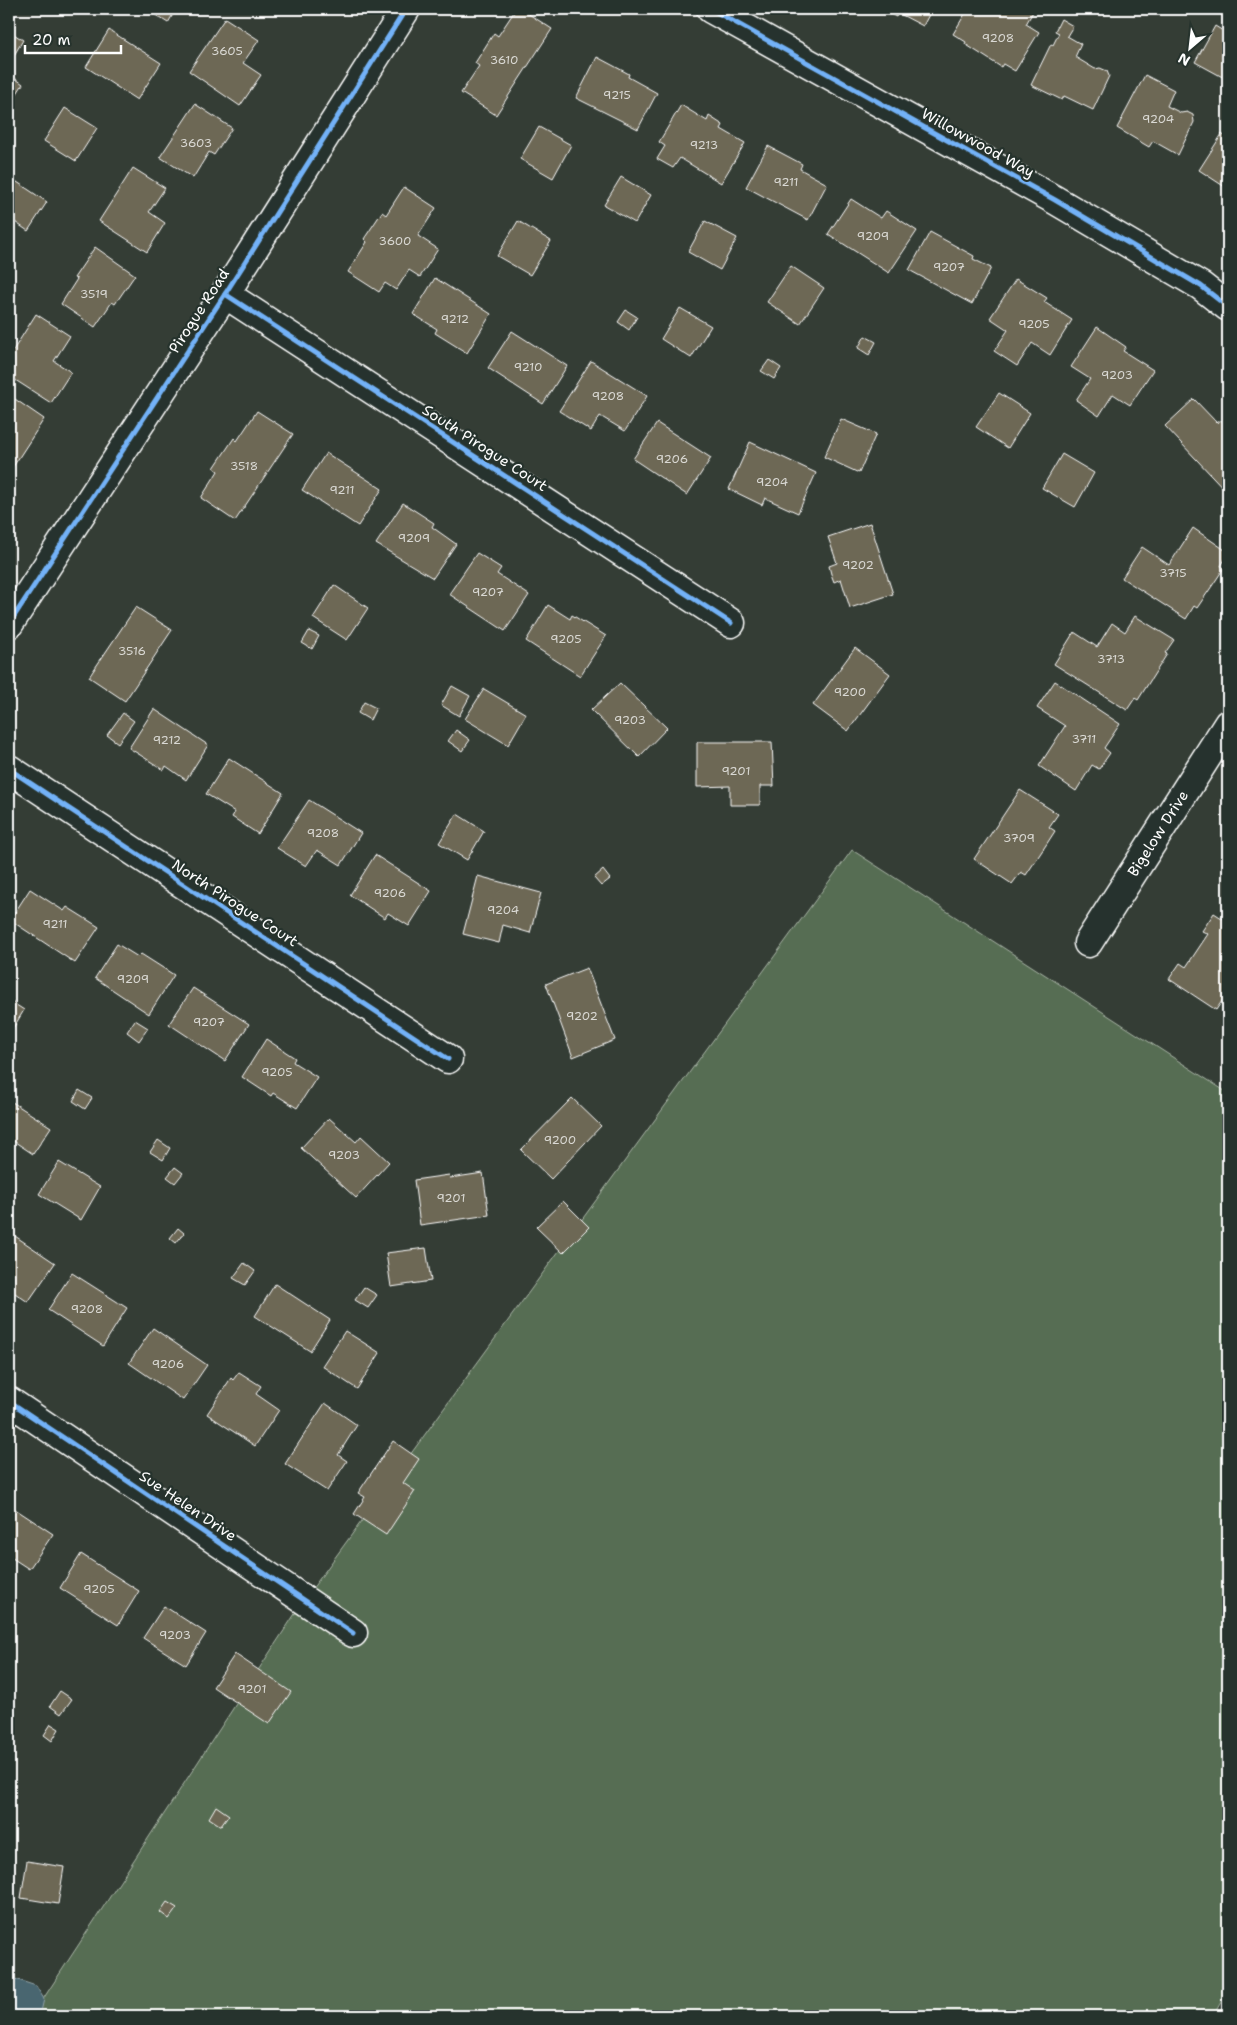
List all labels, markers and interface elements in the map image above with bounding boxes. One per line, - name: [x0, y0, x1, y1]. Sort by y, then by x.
- scale bar: [25, 22, 121, 54]
- north arrow: [1164, 22, 1214, 72]
- text: 20 m: [32, 30, 71, 50]
- house number: 9208: [982, 30, 1014, 46]
- house number: 3605: [211, 43, 243, 59]
- text: N: [1175, 49, 1193, 70]
- house number: 3610: [490, 52, 518, 68]
- house number: 9215: [603, 87, 631, 103]
- street label: Willowwood Way: [918, 104, 1038, 182]
- house number: 9204: [1142, 111, 1174, 127]
- house number: 3603: [180, 135, 212, 151]
- house number: 9213: [690, 137, 718, 153]
- house number: 9211: [773, 174, 799, 190]
- house number: 9209: [857, 228, 889, 244]
- house number: 3600: [379, 233, 411, 249]
- house number: 9207: [933, 259, 965, 275]
- street label: Pirogue Road: [164, 265, 234, 357]
- house number: 3519: [80, 286, 108, 302]
- house number: 9212: [441, 311, 469, 327]
- house number: 9205: [1018, 316, 1050, 332]
- house number: 9210: [514, 359, 542, 375]
- house number: 9203: [1101, 367, 1133, 383]
- house number: 9208: [592, 388, 624, 404]
- street label: South Pirogue Court: [419, 400, 551, 496]
- house number: 9206: [656, 451, 688, 467]
- house number: 3518: [230, 458, 258, 474]
- house number: 9204: [756, 474, 788, 490]
- house number: 9211: [329, 482, 355, 498]
- house number: 9209: [398, 530, 430, 546]
- house number: 9202: [842, 557, 874, 573]
- house number: 3715: [1159, 565, 1187, 581]
- house number: 9207: [472, 584, 504, 600]
- house number: 9205: [550, 631, 582, 647]
- house number: 3516: [118, 643, 146, 659]
- house number: 3713: [1097, 651, 1125, 667]
- house number: 9200: [834, 684, 866, 700]
- house number: 9203: [614, 712, 646, 728]
- house number: 3711: [1072, 731, 1096, 747]
- house number: 9212: [153, 732, 181, 748]
- house number: 9201: [722, 763, 750, 779]
- street label: Bigelow Drive: [1123, 786, 1193, 880]
- house number: 9208: [307, 825, 339, 841]
- house number: 3709: [1003, 830, 1035, 846]
- street label: North Pirogue Court: [168, 855, 302, 951]
- house number: 9206: [374, 885, 406, 901]
- house number: 9204: [487, 902, 519, 918]
- house number: 9211: [42, 916, 68, 932]
- house number: 9209: [117, 971, 149, 987]
- house number: 9202: [566, 1008, 598, 1024]
- house number: 9207: [193, 1014, 225, 1030]
- house number: 9205: [261, 1064, 293, 1080]
- house number: 9200: [544, 1132, 576, 1148]
- house number: 9203: [328, 1147, 360, 1163]
- house number: 9201: [437, 1190, 465, 1206]
- house number: 9208: [71, 1301, 103, 1317]
- house number: 9206: [152, 1356, 184, 1372]
- street label: Sue Helen Drive: [135, 1466, 241, 1546]
- house number: 9205: [83, 1581, 115, 1597]
- house number: 9203: [159, 1627, 191, 1643]
- house number: 9201: [238, 1681, 266, 1697]

